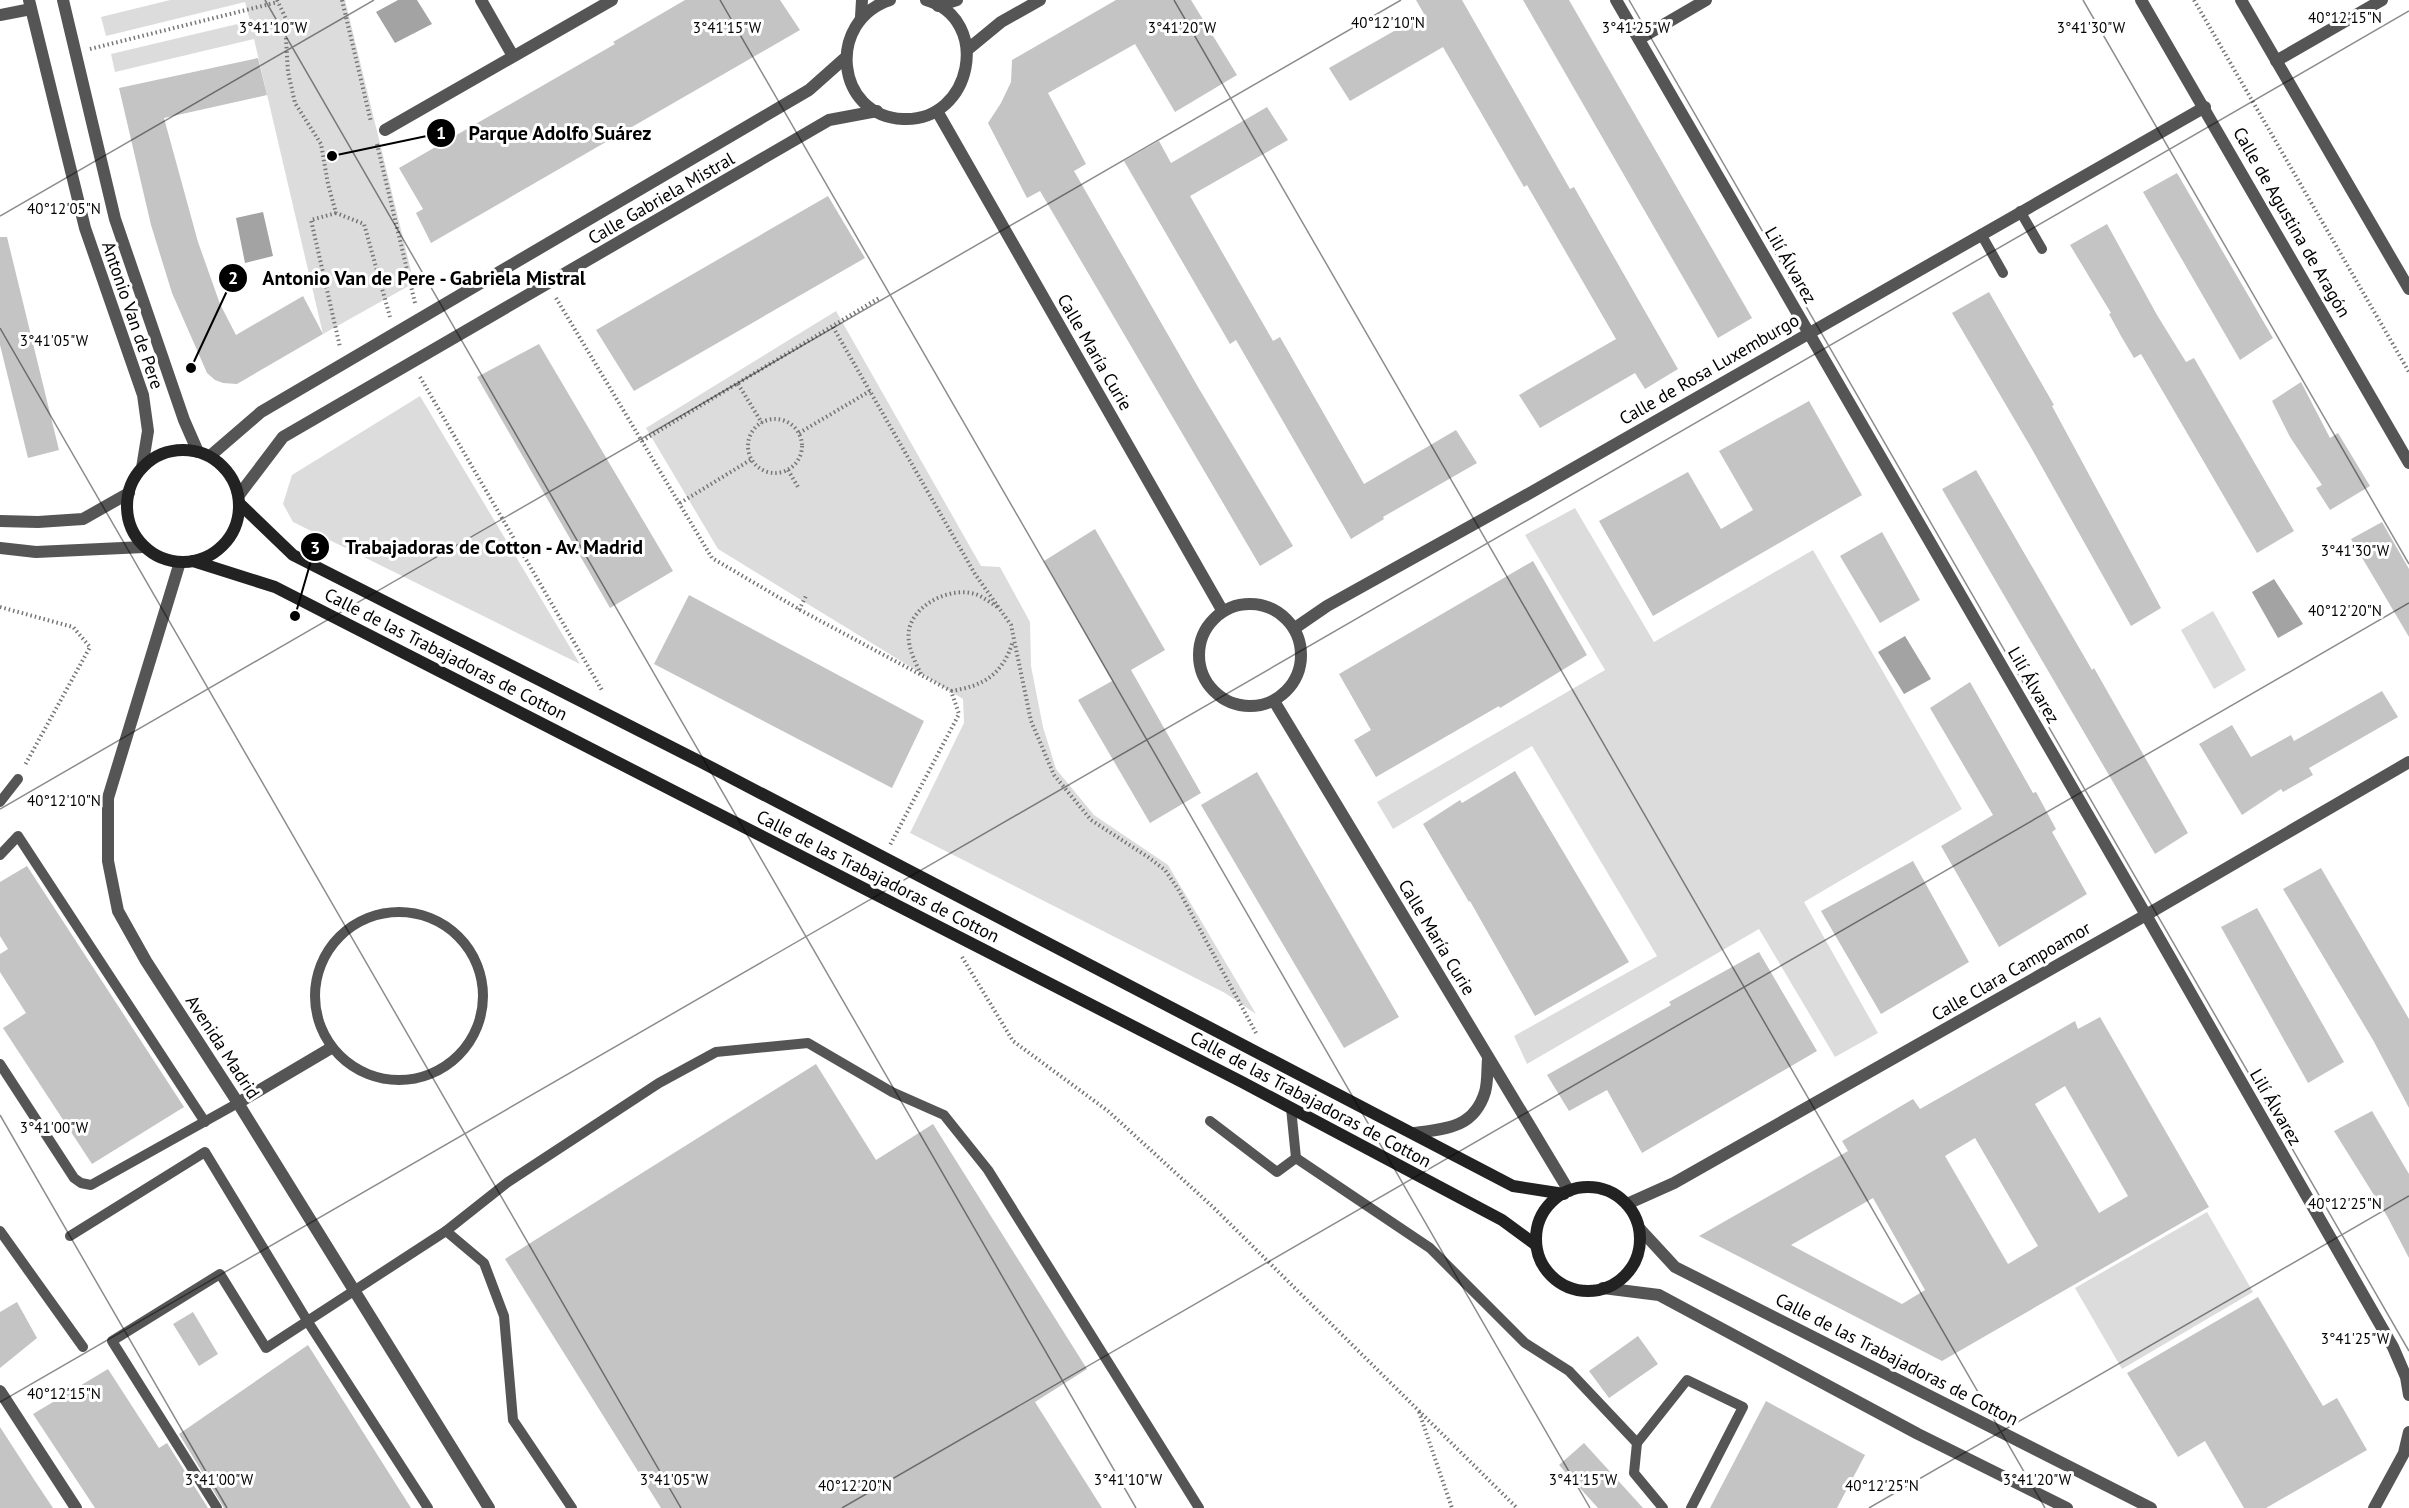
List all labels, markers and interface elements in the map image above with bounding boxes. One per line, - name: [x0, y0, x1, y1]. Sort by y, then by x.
- text: 40°12'15"N: [2308, 8, 2382, 27]
- text: 40°12'10"N: [1351, 13, 1425, 32]
- text: 3°41'10"W: [239, 18, 308, 37]
- text: 3°41'15"W: [693, 18, 762, 37]
- text: 3°41'20"W: [1148, 18, 1217, 37]
- text: 3°41'25"W: [1602, 18, 1671, 37]
- text: 3°41'30"W: [2057, 18, 2126, 37]
- callout: Parque Adolfo Suárez: [426, 114, 664, 152]
- text: Parque Adolfo Suárez: [469, 120, 651, 146]
- text: 1: [436, 121, 446, 144]
- street label: Calle de Agustina de Aragón: [2228, 123, 2356, 321]
- street label: Calle Gabriela Mistral: [584, 146, 739, 249]
- text: 40°12'05"N: [27, 199, 101, 218]
- street label: Lilí Álvarez: [1760, 222, 1822, 308]
- street label: Antonio Van de Pere: [97, 238, 169, 392]
- callout: Antonio Van de Pere - Gabriela Mistral: [218, 259, 599, 297]
- text: Antonio Van de Pere - Gabriela Mistral: [262, 265, 586, 291]
- text: 2: [228, 266, 238, 289]
- street label: Calle María Curie: [1052, 290, 1138, 414]
- street label: Calle de Rosa Luxemburgo: [1615, 308, 1803, 430]
- text: 3°41'05"W: [20, 331, 89, 350]
- callout: Trabajadoras de Cotton - Av. Madrid: [300, 528, 657, 566]
- text: Trabajadoras de Cotton - Av. Madrid: [345, 534, 643, 560]
- text: 3: [310, 536, 320, 559]
- text: 3°41'30"W: [2321, 541, 2390, 560]
- street label: Calle de las Trabajadoras de Cotton: [321, 583, 571, 725]
- text: 40°12'20"N: [2308, 601, 2382, 620]
- street label: Lilí Álvarez: [2003, 642, 2065, 728]
- text: 40°12'10"N: [27, 791, 101, 810]
- street label: Calle de las Trabajadoras de Cotton: [753, 805, 1003, 947]
- street label: Calle María Curie: [1393, 875, 1481, 999]
- street label: Calle Clara Campoamor: [1927, 916, 2095, 1026]
- street label: Avenida Madrid: [181, 991, 265, 1103]
- street label: Calle de las Trabajadoras de Cotton: [1187, 1026, 1435, 1172]
- street label: Lilí Álvarez: [2245, 1064, 2307, 1150]
- text: 3°41'00"W: [20, 1118, 89, 1137]
- text: 40°12'25"N: [2308, 1194, 2382, 1213]
- street label: Calle de las Trabajadoras de Cotton: [1772, 1288, 2022, 1430]
- text: 3°41'25"W: [2321, 1329, 2390, 1348]
- text: 40°12'15"N: [27, 1384, 101, 1403]
- text: 3°41'00"W: [185, 1470, 254, 1489]
- text: 3°41'05"W: [640, 1470, 709, 1489]
- text: 3°41'10"W: [1094, 1470, 1163, 1489]
- text: 3°41'15"W: [1549, 1470, 1618, 1489]
- text: 3°41'20"W: [2003, 1470, 2072, 1489]
- text: 40°12'20"N: [818, 1476, 892, 1495]
- text: 40°12'25"N: [1845, 1476, 1919, 1495]

